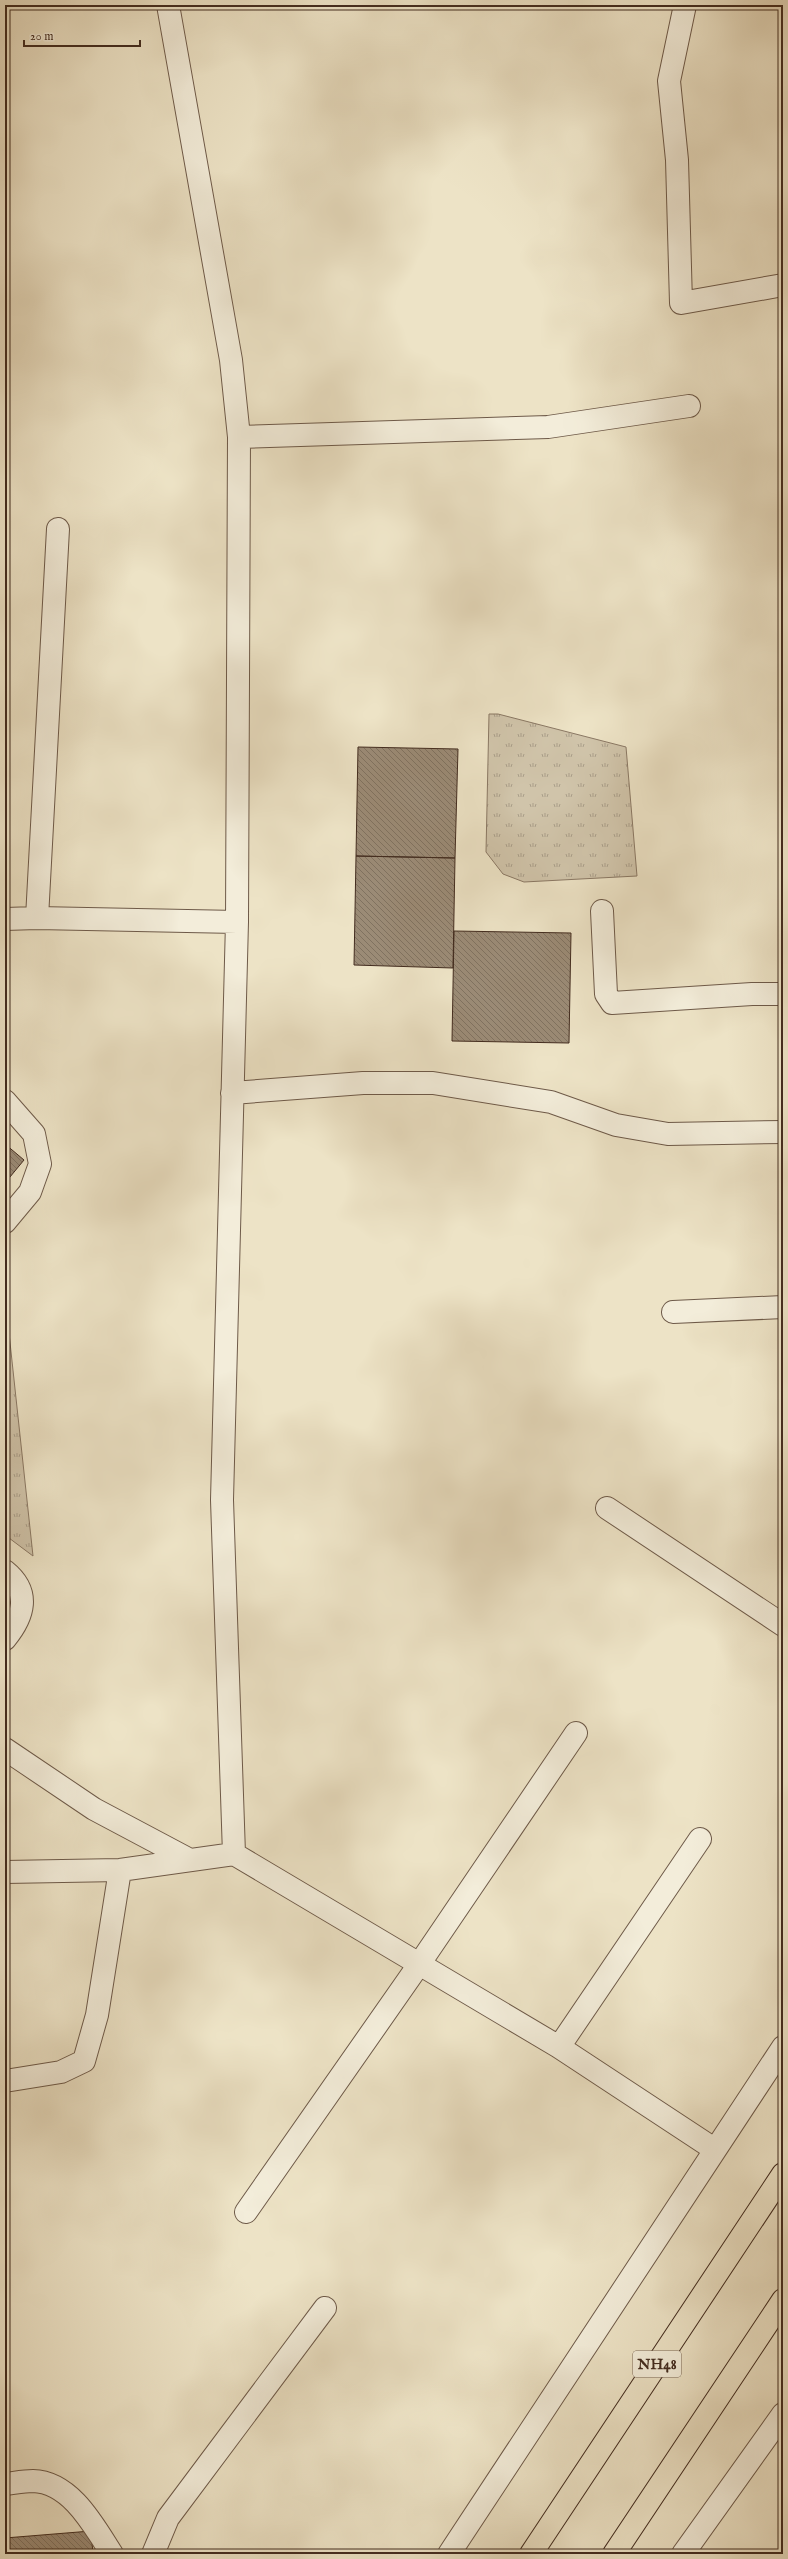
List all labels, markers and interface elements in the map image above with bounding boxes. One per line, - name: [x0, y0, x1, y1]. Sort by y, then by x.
- scale bar: [24, 22, 140, 48]
- text: 20 m: [30, 29, 53, 44]
- road number: NH48: [633, 2351, 681, 2377]

